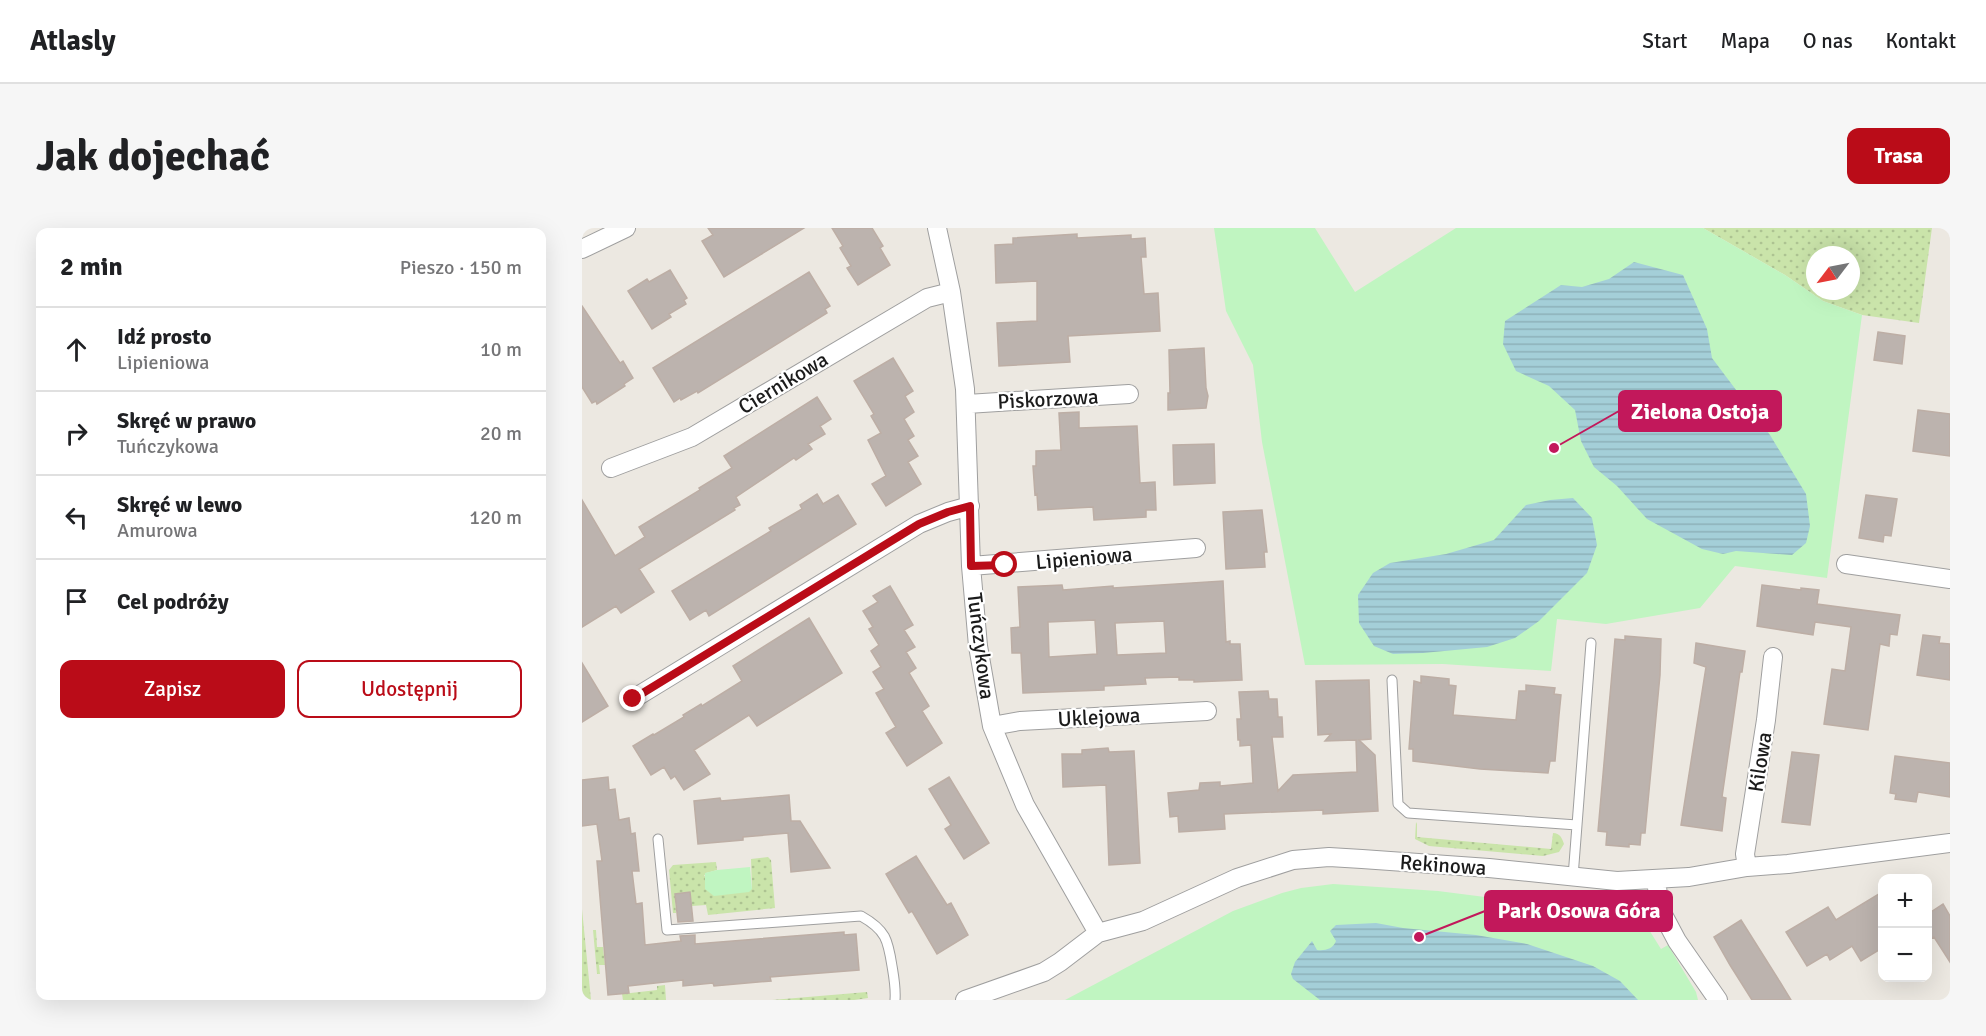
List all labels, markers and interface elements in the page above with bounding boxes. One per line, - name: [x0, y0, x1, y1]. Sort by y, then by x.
- text: Atlasly: [30, 24, 116, 58]
- text: Start: [1642, 28, 1687, 54]
- text: Mapa: [1720, 28, 1770, 54]
- text: O nas: [1803, 28, 1853, 54]
- text: Kontakt: [1886, 28, 1956, 54]
- button: Trasa: [1847, 128, 1950, 184]
- text: Jak dojechać: [36, 131, 270, 182]
- north arrow: [1806, 246, 1860, 300]
- text: 2 min: [60, 251, 123, 283]
- text: Pieszo · 150 m: [400, 255, 522, 280]
- text: Idź prosto: [117, 323, 212, 350]
- icon: ahead: [60, 333, 93, 366]
- text: 10 m: [480, 337, 522, 362]
- street label: Ciernikowa: [733, 346, 833, 420]
- text: Lipieniowa: [117, 350, 209, 375]
- street label: Piskorzowa: [997, 383, 1099, 415]
- callout: Zielona Ostoja: [1619, 391, 1781, 431]
- text: Zielona Ostoja: [1631, 398, 1769, 425]
- text: Skręć w prawo: [117, 407, 256, 434]
- icon: right: [60, 417, 93, 450]
- text: 20 m: [480, 421, 522, 446]
- text: Tuńczykowa: [117, 434, 219, 459]
- text: Skręć w lewo: [117, 491, 242, 518]
- icon: left: [60, 501, 93, 534]
- text: 120 m: [469, 505, 522, 530]
- text: Amurowa: [117, 518, 198, 543]
- street label: Lipieniowa: [1035, 541, 1133, 575]
- route start: [991, 551, 1017, 577]
- icon: arrive: [60, 585, 93, 618]
- text: Cel podróży: [117, 588, 229, 615]
- street label: Tuńczykowa: [962, 591, 1000, 701]
- button: Zapisz: [60, 660, 285, 718]
- button: Udostępnij: [297, 660, 522, 718]
- route end: [619, 685, 645, 711]
- street label: Uklejowa: [1057, 702, 1141, 732]
- street label: Kilowa: [1742, 730, 1778, 794]
- street label: Rekinowa: [1399, 849, 1487, 881]
- map controls: [1878, 874, 1932, 982]
- button: +: [1878, 874, 1932, 928]
- callout: Park Osowa Góra: [1485, 891, 1672, 931]
- text: Park Osowa Góra: [1497, 897, 1661, 924]
- button: −: [1878, 928, 1932, 982]

